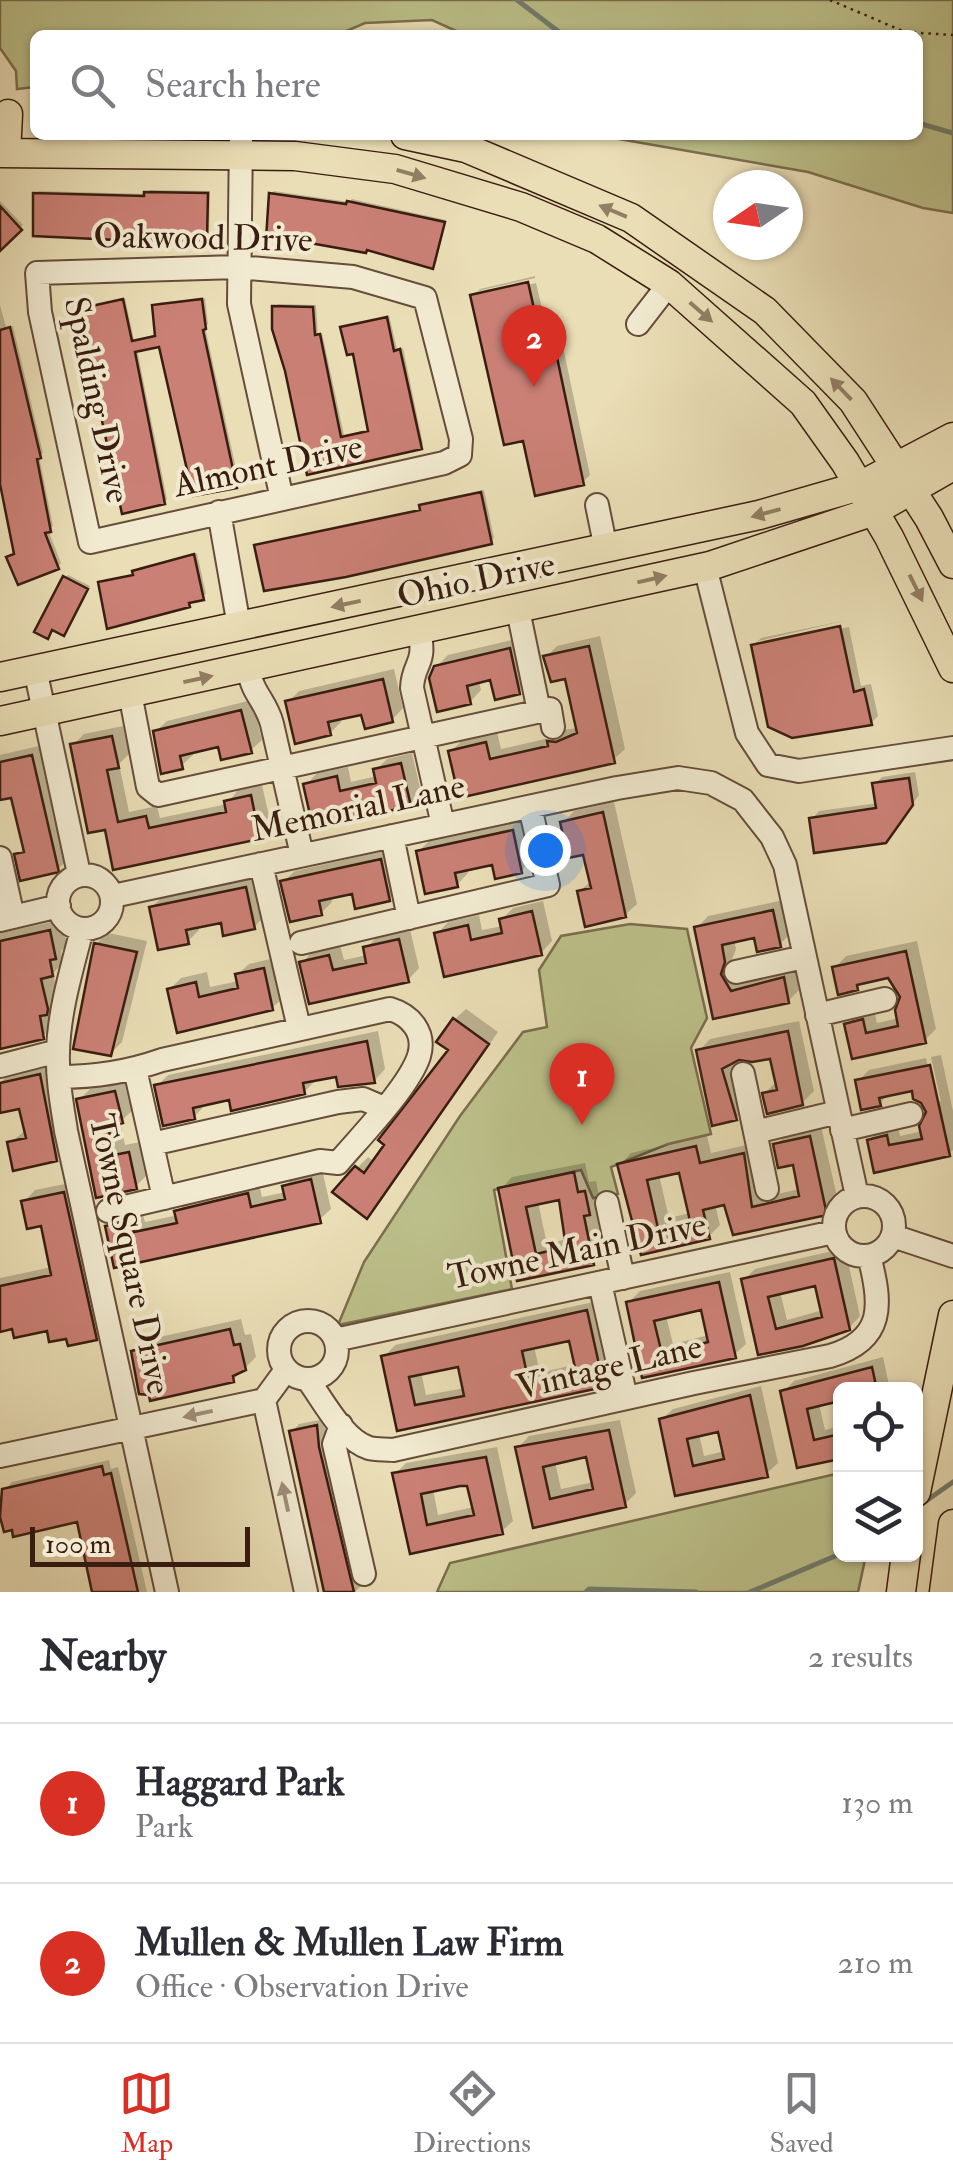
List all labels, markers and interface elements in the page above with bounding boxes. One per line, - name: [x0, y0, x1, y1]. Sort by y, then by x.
- search box: [30, 30, 923, 140]
- icon: search: [65, 58, 120, 113]
- text: Search here: [145, 61, 321, 109]
- one-way arrow: [396, 167, 427, 182]
- north arrow: [713, 170, 803, 260]
- one-way arrow: [598, 202, 628, 218]
- street label: Oakwood Drive: [93, 214, 313, 262]
- street label: Spalding Drive: [54, 293, 140, 507]
- one-way arrow: [688, 301, 713, 323]
- pin: 2: [502, 304, 566, 387]
- one-way arrow: [830, 378, 853, 402]
- street label: Almont Drive: [169, 425, 366, 508]
- one-way arrow: [750, 505, 781, 521]
- street label: Ohio Drive: [393, 542, 559, 618]
- one-way arrow: [637, 571, 668, 586]
- one-way arrow: [907, 574, 924, 603]
- one-way arrow: [330, 597, 361, 613]
- one-way arrow: [183, 671, 214, 686]
- street label: Memorial Lane: [247, 764, 469, 852]
- your location: [520, 825, 571, 876]
- pin: 1: [550, 1042, 614, 1125]
- street label: Towne Square Drive: [79, 1110, 181, 1398]
- street label: Towne Main Drive: [444, 1202, 710, 1300]
- street label: Vintage Lane: [512, 1324, 706, 1410]
- map controls: [833, 1382, 923, 1562]
- button: locate: [833, 1382, 923, 1472]
- one-way arrow: [182, 1406, 213, 1422]
- button: layers: [833, 1472, 923, 1562]
- one-way arrow: [277, 1481, 293, 1512]
- scale bar: [30, 1522, 250, 1566]
- text: 100 m: [45, 1527, 111, 1562]
- text: Nearby: [40, 1631, 166, 1683]
- text: 2 results: [808, 1637, 913, 1677]
- text: Haggard Park: [135, 1759, 345, 1807]
- text: 1: [67, 1783, 78, 1823]
- text: 130 m: [841, 1783, 913, 1823]
- text: Park: [135, 1807, 193, 1847]
- text: Mullen & Mullen Law Firm: [135, 1919, 564, 1967]
- text: 2: [64, 1943, 81, 1983]
- text: 210 m: [838, 1943, 913, 1983]
- text: Office · Observation Drive: [135, 1967, 469, 2007]
- tab: Map: [119, 2066, 174, 2161]
- tab: Directions: [413, 2066, 531, 2161]
- tab: Saved: [770, 2066, 834, 2161]

